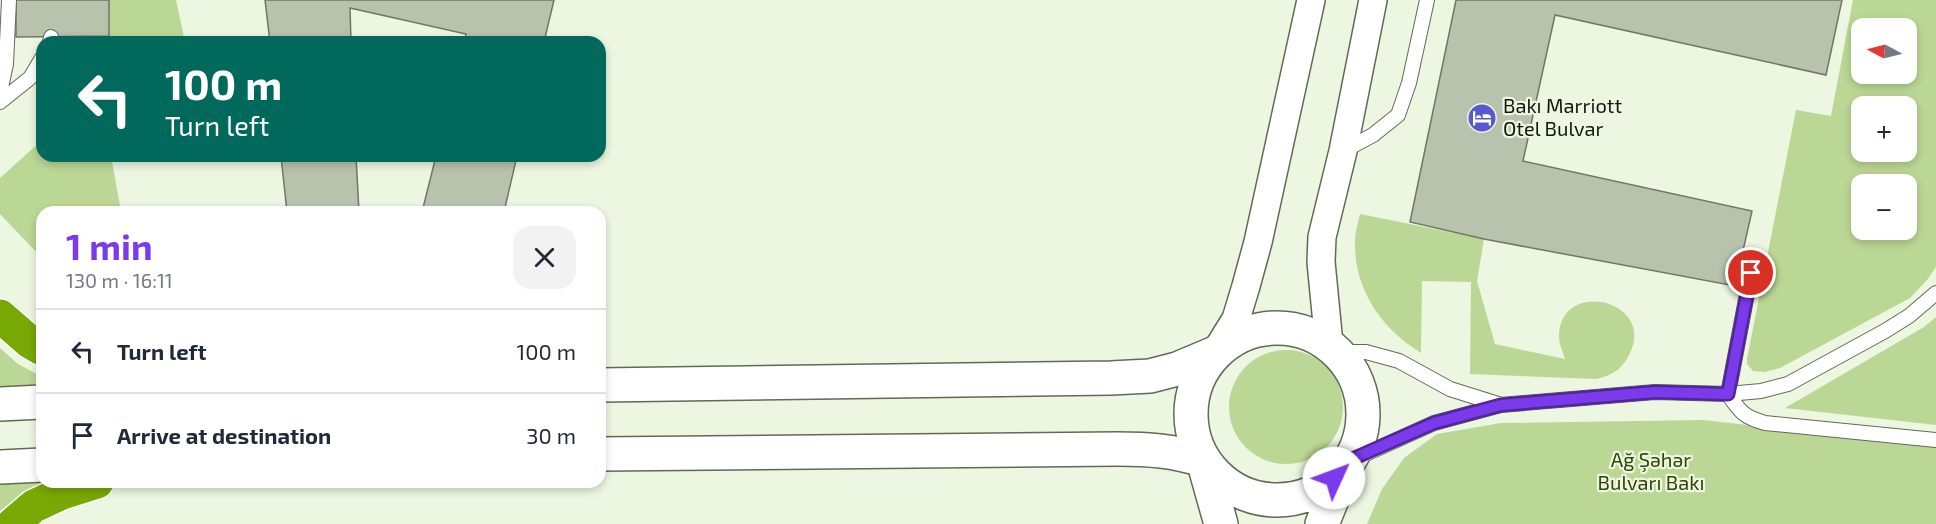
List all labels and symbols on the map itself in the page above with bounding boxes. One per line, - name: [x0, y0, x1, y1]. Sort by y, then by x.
- north arrow: [1851, 18, 1917, 84]
- place label: Bakı Marriott Otel Bulvar: [1503, 93, 1622, 140]
- hotel icon: Bakı Marriott Otel Bulvar: [1466, 102, 1498, 134]
- pin: [1725, 247, 1776, 298]
- position arrow: [1302, 446, 1366, 510]
- park label: Ağ Şəhər Bulvarı Bakı: [1598, 447, 1704, 494]

